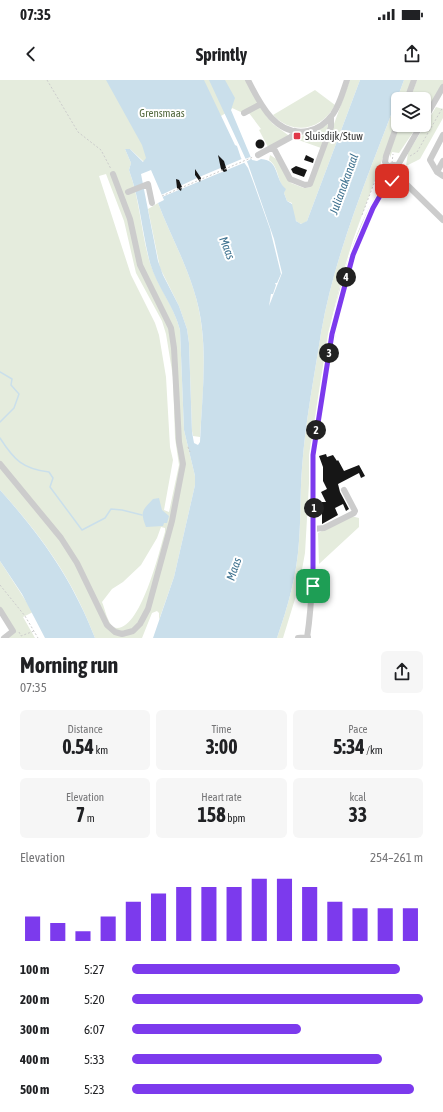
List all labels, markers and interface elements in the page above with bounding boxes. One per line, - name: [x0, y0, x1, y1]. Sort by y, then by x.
- text: 07:35: [20, 6, 51, 23]
- icon: back: [20, 43, 42, 65]
- icon: share: [401, 43, 423, 65]
- text: Sprintly: [196, 44, 247, 65]
- map controls: [391, 92, 431, 132]
- button: layers: [391, 92, 431, 132]
- park label: Grensmaas: [139, 107, 185, 119]
- place label: Sluisdijk/Stuw: [305, 130, 363, 142]
- marker: Sluisdijk/Stuw: [292, 131, 302, 141]
- water label: Julianakanaal: [326, 152, 361, 217]
- pin: [375, 164, 409, 198]
- icon: check: [381, 170, 403, 192]
- water label: Maas: [216, 235, 238, 261]
- pin: 4: [336, 267, 356, 287]
- text: 4: [343, 271, 349, 283]
- pin: 3: [319, 343, 339, 363]
- text: 3: [326, 347, 332, 359]
- pin: 2: [306, 420, 326, 440]
- text: 2: [313, 424, 319, 436]
- pin: 1: [304, 498, 324, 518]
- text: 1: [311, 502, 317, 514]
- water label: Maas: [224, 556, 244, 582]
- pin: [296, 569, 330, 603]
- icon: arrive: [302, 575, 324, 597]
- button: share: [381, 651, 423, 693]
- text: Morning run: [20, 652, 118, 678]
- text: 07:35: [20, 680, 47, 695]
- text: Distance: [68, 723, 103, 735]
- text: Time: [211, 723, 232, 735]
- text: Pace: [348, 723, 368, 735]
- text: 0.54: [62, 735, 94, 758]
- text: 3:00: [205, 735, 238, 758]
- text: 5:34: [333, 735, 365, 758]
- text: km: [94, 744, 108, 756]
- text: /km: [365, 744, 383, 756]
- text: Elevation: [66, 791, 104, 803]
- text: Heart rate: [201, 791, 242, 803]
- text: kcal: [349, 791, 366, 803]
- text: 7: [76, 803, 85, 826]
- text: 158: [197, 803, 226, 826]
- text: 33: [348, 803, 367, 826]
- text: m: [85, 812, 95, 824]
- text: bpm: [226, 812, 246, 824]
- text: Elevation: [20, 850, 65, 865]
- text: 254–261 m: [370, 850, 423, 865]
- text: 100 m: [20, 962, 49, 977]
- text: 5:27: [84, 962, 105, 977]
- text: 200 m: [20, 992, 49, 1007]
- text: 5:20: [84, 992, 105, 1007]
- text: 300 m: [20, 1022, 49, 1037]
- text: 6:07: [84, 1022, 105, 1037]
- text: 400 m: [20, 1052, 49, 1067]
- text: 5:33: [84, 1052, 105, 1067]
- text: 500 m: [20, 1082, 49, 1097]
- text: 5:23: [84, 1082, 105, 1097]

